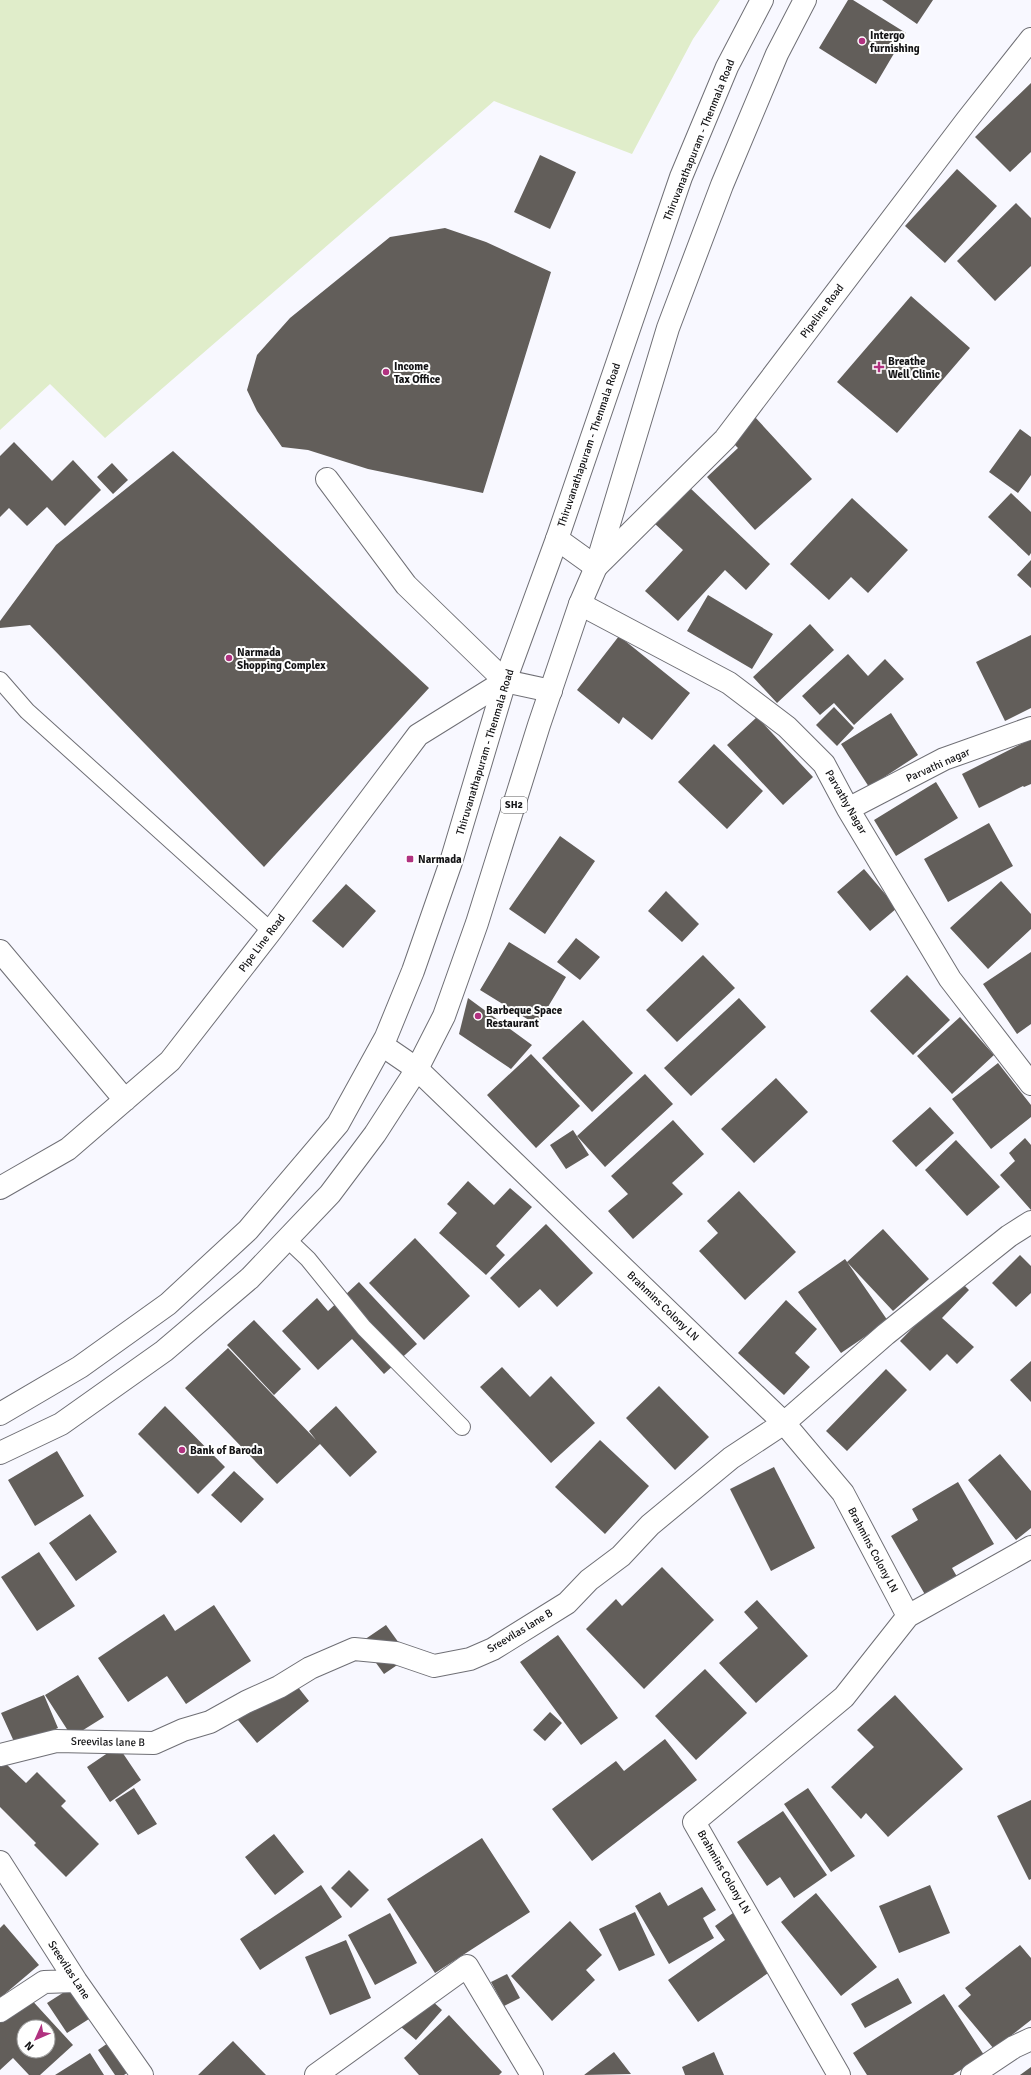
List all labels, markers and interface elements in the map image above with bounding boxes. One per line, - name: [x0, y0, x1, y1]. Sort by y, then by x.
- place label: Intergo furnishing: [869, 29, 920, 55]
- marker: Intergo furnishing: [857, 36, 867, 46]
- street label: Thiruvanathapuram - Thenmala Road: [661, 57, 737, 223]
- street label: Pipeline Road: [797, 281, 847, 341]
- place label: Breathe Well Clinic: [888, 355, 940, 381]
- place label: Income Tax Office: [394, 360, 441, 386]
- street label: Thiruvanathapuram - Thenmala Road: [555, 361, 623, 529]
- marker: Breathe Well Clinic: [873, 361, 885, 373]
- marker: Income Tax Office: [381, 367, 391, 377]
- place label: Narmada Shopping Complex: [237, 646, 326, 672]
- marker: Narmada Shopping Complex: [224, 653, 234, 663]
- street label: Thiruvanathapuram - Thenmala Road: [454, 667, 517, 837]
- street label: Parvathi nagar: [904, 745, 972, 785]
- street label: Parvathy Nagar: [822, 768, 870, 836]
- road number: SH2: [501, 797, 527, 813]
- place label: Narmada: [418, 853, 462, 866]
- marker: Narmada: [405, 854, 415, 864]
- street label: Pipe Line Road: [236, 911, 288, 974]
- place label: Barbeque Space Restaurant: [486, 1004, 563, 1030]
- marker: Barbeque Space Restaurant: [473, 1011, 483, 1021]
- street label: Brahmins Colony LN: [624, 1268, 702, 1344]
- place label: Bank of Baroda: [190, 1444, 263, 1457]
- marker: Bank of Baroda: [177, 1445, 187, 1455]
- street label: Brahmins Colony LN: [845, 1505, 901, 1595]
- street label: Sreevilas lane B: [485, 1606, 555, 1656]
- street label: Sreevilas lane B: [71, 1735, 146, 1749]
- street label: Brahmins Colony LN: [695, 1828, 753, 1916]
- street label: Sreevilas Lane: [45, 1938, 93, 2002]
- north arrow: [16, 2019, 56, 2059]
- text: N: [22, 2038, 37, 2053]

